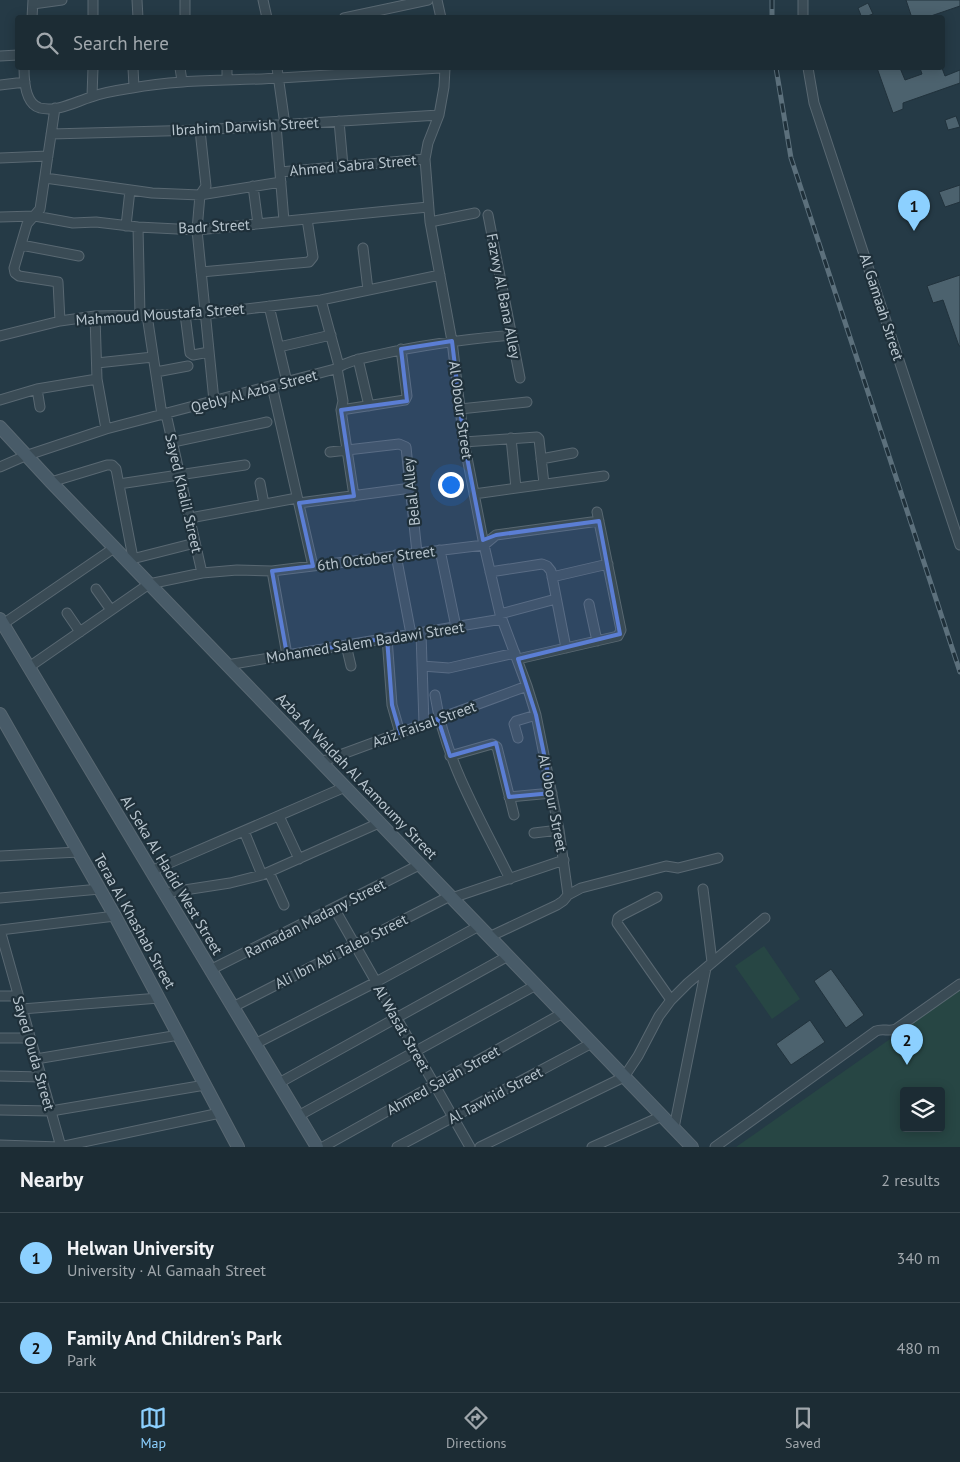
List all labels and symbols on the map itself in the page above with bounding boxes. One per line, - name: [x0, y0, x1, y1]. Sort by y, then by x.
- street label: Ibrahim Darwish Street: [171, 113, 319, 139]
- street label: Ahmed Sabra Street: [289, 150, 417, 180]
- pin: 1: [898, 190, 930, 231]
- street label: Badr Street: [178, 215, 250, 237]
- street label: Fazwy Al Bana Alley: [483, 232, 525, 360]
- street label: Al Gamaah Street: [856, 251, 908, 363]
- street label: Mahmoud Moustafa Street: [75, 299, 245, 329]
- street label: Al Obour Street: [445, 360, 477, 460]
- street label: Qebly Al Azba Street: [189, 365, 319, 417]
- street label: Sayed Khalil Street: [161, 432, 207, 554]
- street label: Belal Alley: [398, 457, 424, 527]
- your location: [438, 472, 464, 498]
- street label: 6th October Street: [316, 541, 436, 575]
- street label: Mohamed Salem Badawi Street: [265, 617, 465, 667]
- street label: Azba Al Waldah Al Aamoumy Street: [272, 689, 442, 863]
- street label: Aziz Faisal Street: [369, 696, 479, 752]
- street label: Al Obour Street: [534, 753, 572, 853]
- street label: Al Seka Al Hadid West Street: [117, 792, 227, 958]
- street label: Teraa Al Khashab Street: [90, 850, 180, 992]
- street label: Ramadan Madany Street: [241, 874, 389, 962]
- street label: Ali Ibn Abi Taleb Street: [271, 909, 411, 993]
- street label: Al Wasat Street: [369, 981, 435, 1075]
- street label: Sayed Ouda Street: [9, 994, 59, 1112]
- pin: 2: [891, 1024, 923, 1065]
- street label: Ahmed Salah Street: [383, 1041, 503, 1119]
- street label: Al Tawhid Street: [444, 1062, 546, 1128]

